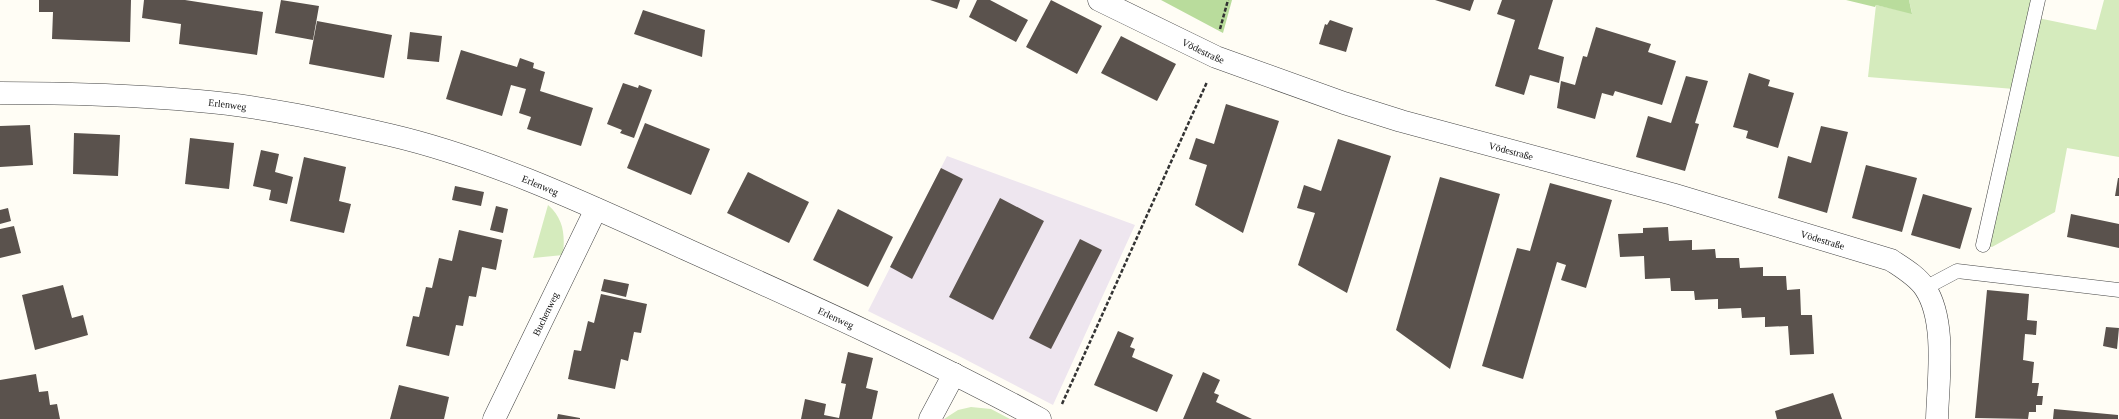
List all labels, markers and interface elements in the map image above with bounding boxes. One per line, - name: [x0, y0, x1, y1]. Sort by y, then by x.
- street label: Vödestraße: [1180, 36, 1226, 66]
- street label: Erlenweg: [208, 97, 247, 112]
- street label: Vödestraße: [1488, 140, 1535, 163]
- street label: Erlenweg: [520, 173, 560, 198]
- street label: Vödestraße: [1799, 228, 1847, 252]
- street label: Buchenweg: [530, 290, 561, 338]
- street label: Erlenweg: [816, 305, 856, 331]

